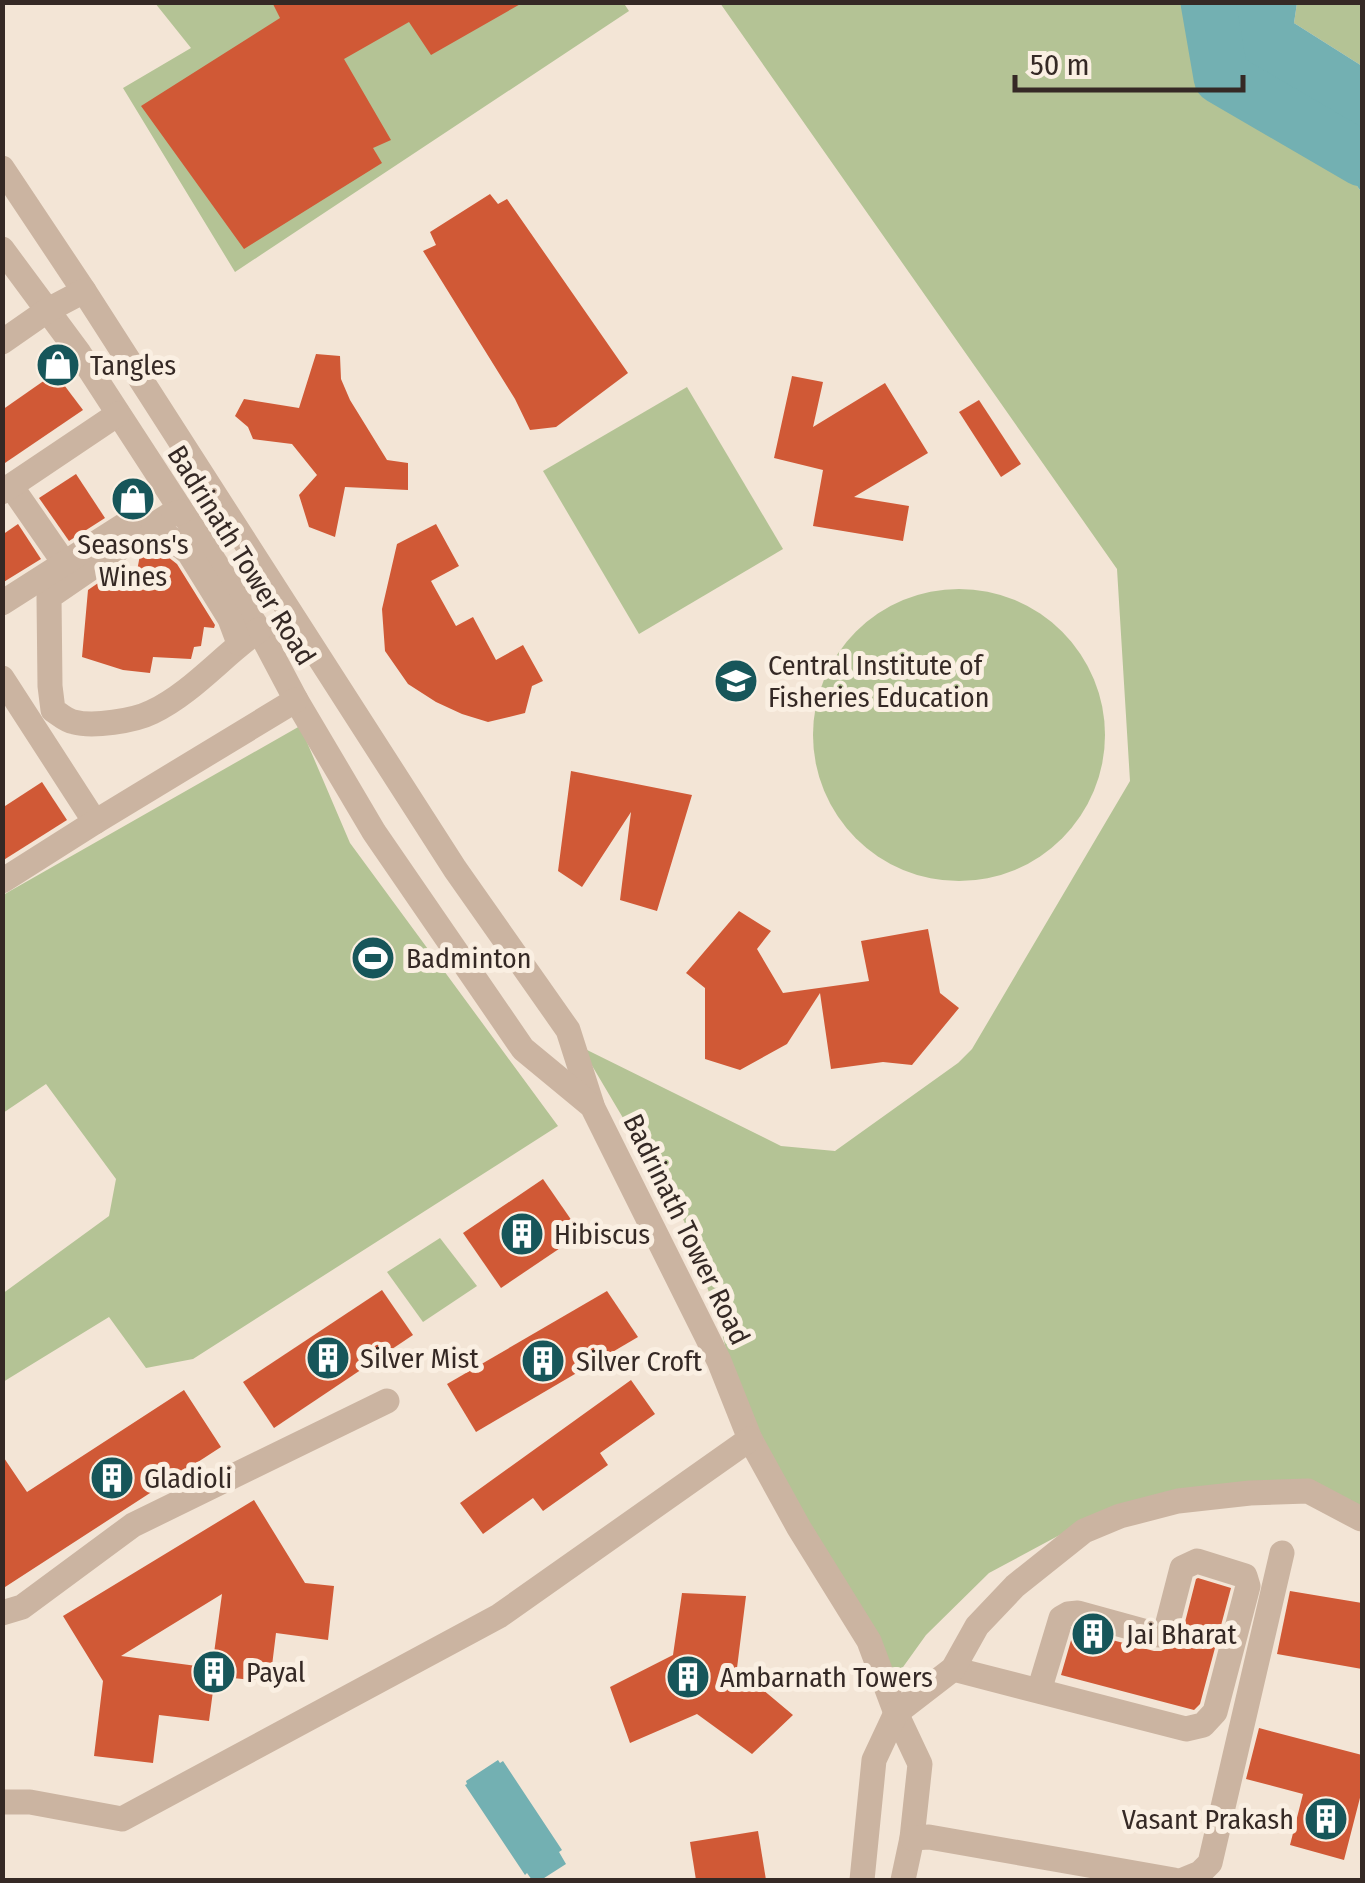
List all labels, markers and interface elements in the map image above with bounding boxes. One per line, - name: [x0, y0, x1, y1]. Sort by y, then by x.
- scale bar: [1015, 30, 1242, 92]
- text: 50 m: [1030, 47, 1090, 83]
- shop icon: Tangles: [35, 342, 81, 388]
- place label: Tangles: [90, 349, 176, 382]
- street label: Badrinath Tower Road: [161, 439, 322, 671]
- shop icon: Seasons's Wines: [110, 476, 156, 522]
- place label: Seasons's Wines: [77, 528, 189, 593]
- place label: Central Institute of Fisheries Education: [768, 649, 990, 714]
- school or university icon: Central Institute of Fisheries Education: [713, 658, 759, 704]
- sports icon: Badminton: [350, 935, 396, 981]
- place label: Badminton: [406, 942, 532, 975]
- street label: Badrinath Tower Road: [616, 1108, 757, 1350]
- building icon: Hibiscus: [499, 1211, 545, 1257]
- place label: Hibiscus: [554, 1218, 650, 1251]
- building icon: Silver Mist: [305, 1335, 351, 1381]
- building icon: Silver Croft: [520, 1338, 566, 1384]
- place label: Silver Mist: [360, 1342, 480, 1375]
- place label: Silver Croft: [576, 1345, 703, 1378]
- building icon: Gladioli: [89, 1455, 135, 1501]
- place label: Gladioli: [144, 1462, 232, 1495]
- building icon: Jai Bharat: [1070, 1611, 1116, 1657]
- place label: Jai Bharat: [1126, 1618, 1237, 1651]
- building icon: Payal: [191, 1649, 237, 1695]
- building icon: Ambarnath Towers: [665, 1654, 711, 1700]
- place label: Payal: [246, 1656, 305, 1689]
- place label: Ambarnath Towers: [720, 1661, 933, 1694]
- building icon: Vasant Prakash: [1303, 1796, 1349, 1842]
- place label: Vasant Prakash: [1122, 1803, 1294, 1836]

